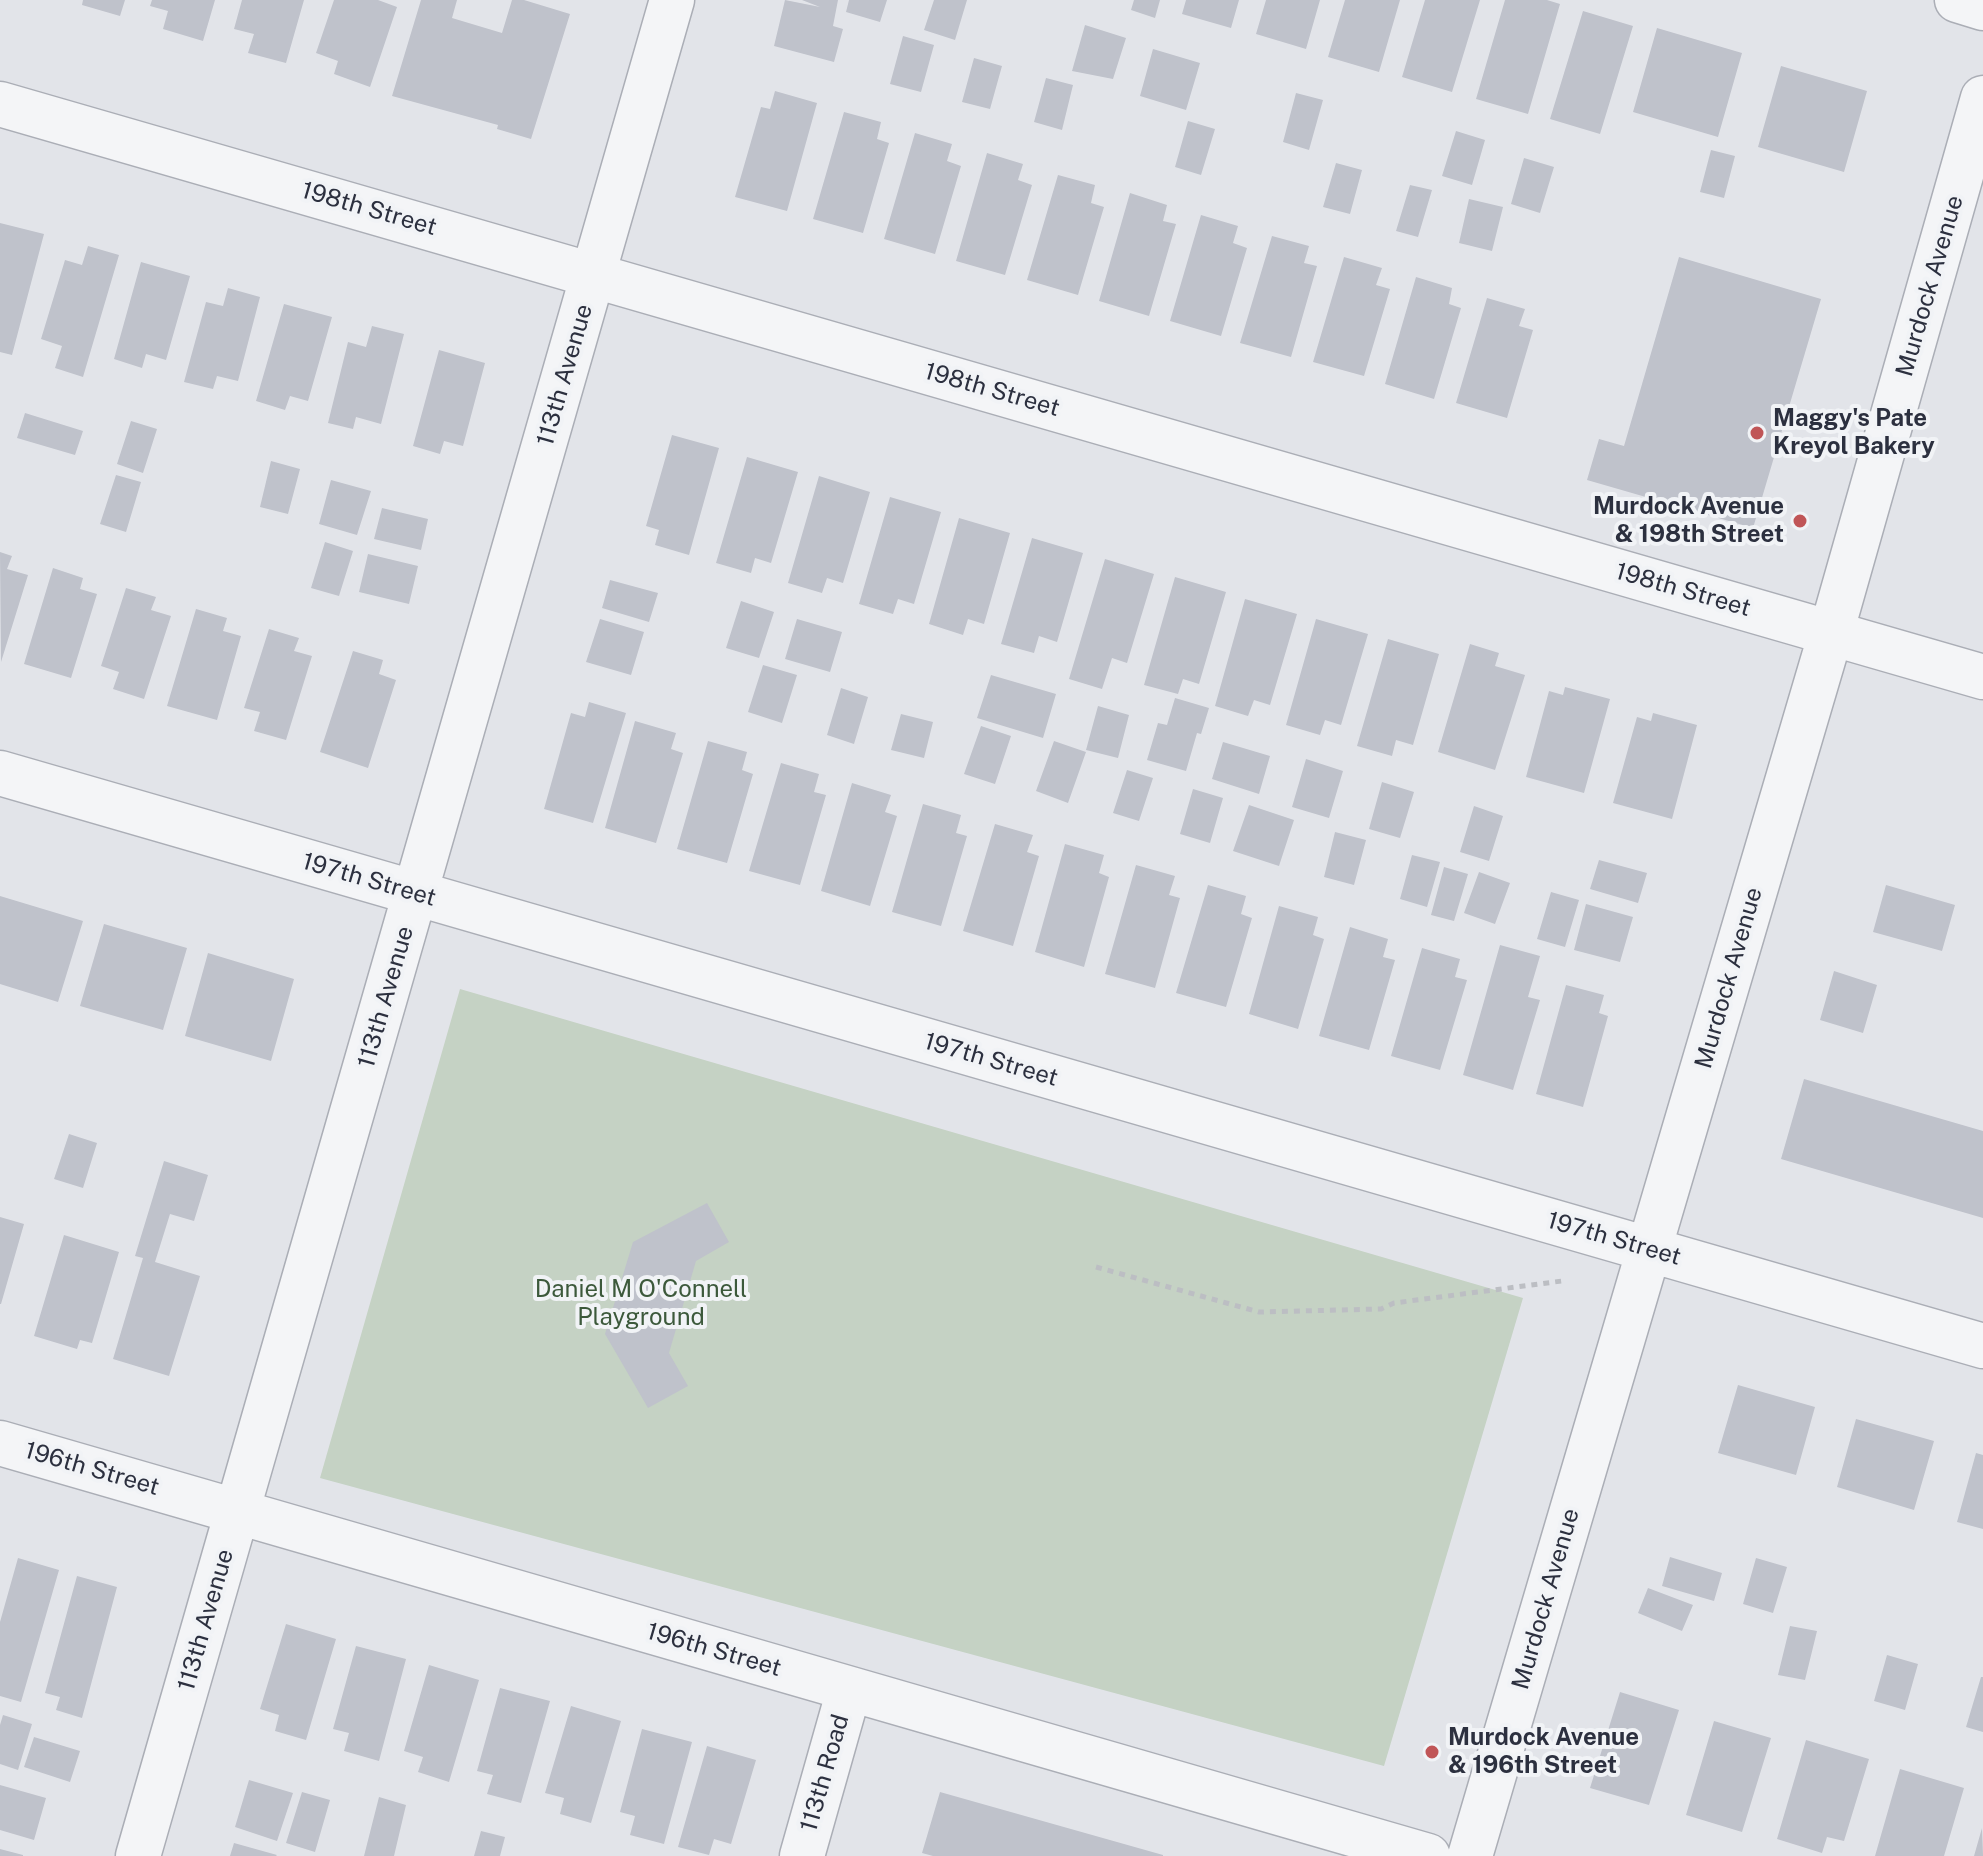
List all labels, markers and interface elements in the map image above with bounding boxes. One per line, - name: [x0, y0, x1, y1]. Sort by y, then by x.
- street label: 198th Street: [298, 176, 440, 242]
- street label: Murdock Avenue: [1890, 192, 1970, 380]
- street label: 113th Avenue: [531, 301, 599, 449]
- street label: 198th Street: [921, 357, 1063, 423]
- place label: Maggy's Pate Kreyol Bakery: [1773, 405, 1935, 461]
- marker: Maggy's Pate Kreyol Bakery: [1748, 424, 1766, 442]
- place label: Murdock Avenue & 198th Street: [1593, 493, 1784, 549]
- marker: Murdock Avenue & 198th Street: [1791, 512, 1809, 530]
- street label: 198th Street: [1612, 557, 1754, 623]
- street label: 197th Street: [299, 847, 439, 913]
- street label: Murdock Avenue: [1689, 884, 1769, 1072]
- street label: 113th Avenue: [352, 923, 420, 1071]
- street label: 197th Street: [921, 1027, 1061, 1093]
- street label: 197th Street: [1544, 1206, 1684, 1272]
- park label: Daniel M O'Connell Playground: [535, 1276, 747, 1332]
- street label: 196th Street: [21, 1436, 163, 1502]
- street label: Murdock Avenue: [1506, 1505, 1586, 1693]
- street label: 113th Avenue: [172, 1546, 240, 1694]
- street label: 196th Street: [643, 1617, 785, 1683]
- street label: 113th Road: [795, 1711, 855, 1835]
- place label: Murdock Avenue & 196th Street: [1448, 1724, 1639, 1780]
- marker: Murdock Avenue & 196th Street: [1423, 1743, 1441, 1761]

